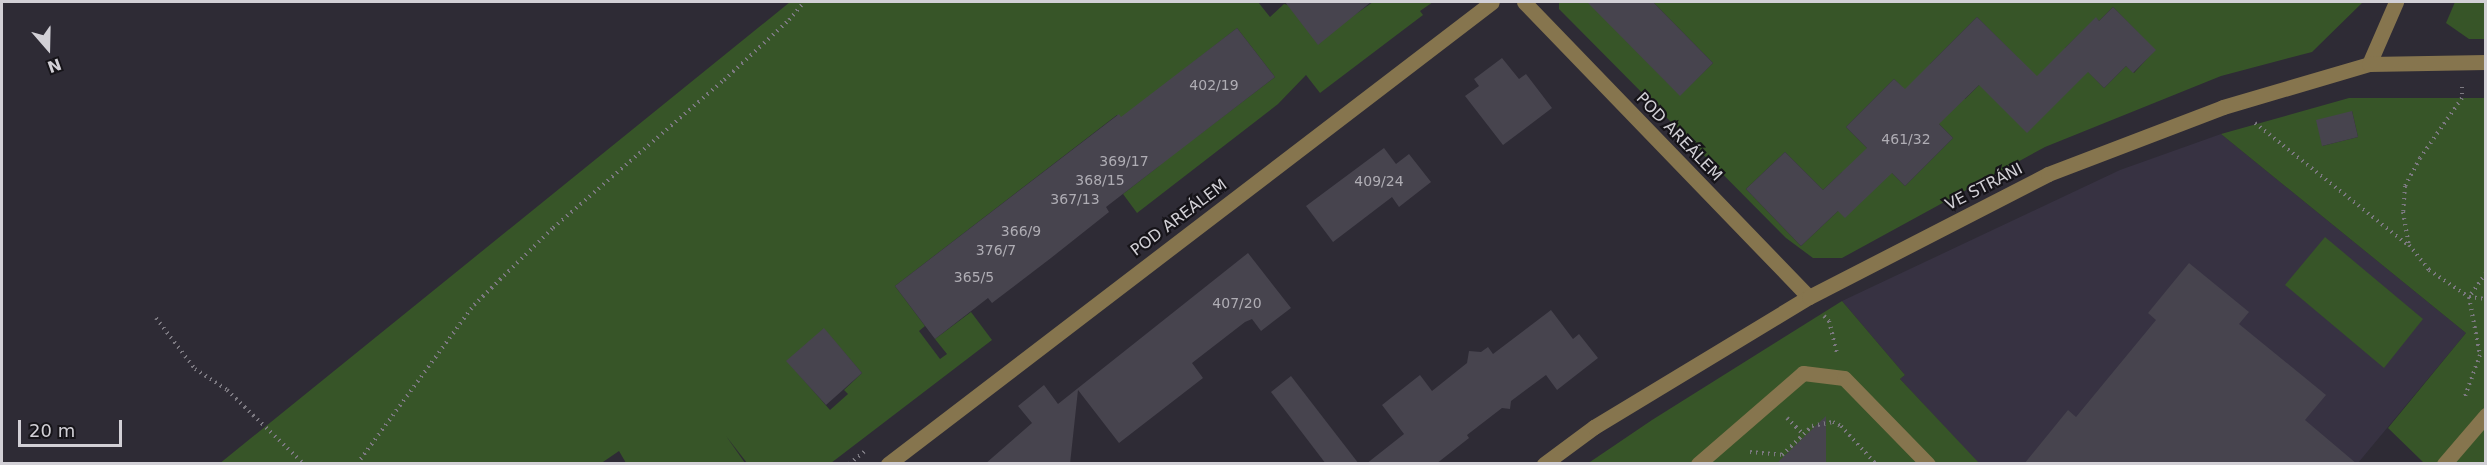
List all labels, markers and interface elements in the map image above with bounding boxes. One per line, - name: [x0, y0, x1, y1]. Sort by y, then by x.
- north arrow: [18, 18, 78, 78]
- text: N: [45, 54, 64, 77]
- house number: 402/19: [1189, 77, 1239, 93]
- street label: POD AREÁLEM: [1632, 89, 1726, 185]
- house number: 461/32: [1881, 131, 1931, 147]
- house number: 369/17: [1099, 153, 1149, 169]
- street label: VE STRÁNI: [1942, 159, 2026, 215]
- house number: 368/15: [1075, 172, 1125, 188]
- house number: 409/24: [1354, 173, 1404, 189]
- street label: POD AREÁLEM: [1127, 176, 1231, 260]
- house number: 367/13: [1050, 191, 1100, 207]
- house number: 366/9: [1001, 223, 1041, 239]
- house number: 376/7: [976, 242, 1016, 258]
- house number: 365/5: [954, 269, 994, 285]
- house number: 407/20: [1212, 295, 1262, 311]
- scale bar: [21, 408, 124, 446]
- text: 20 m: [29, 420, 75, 441]

